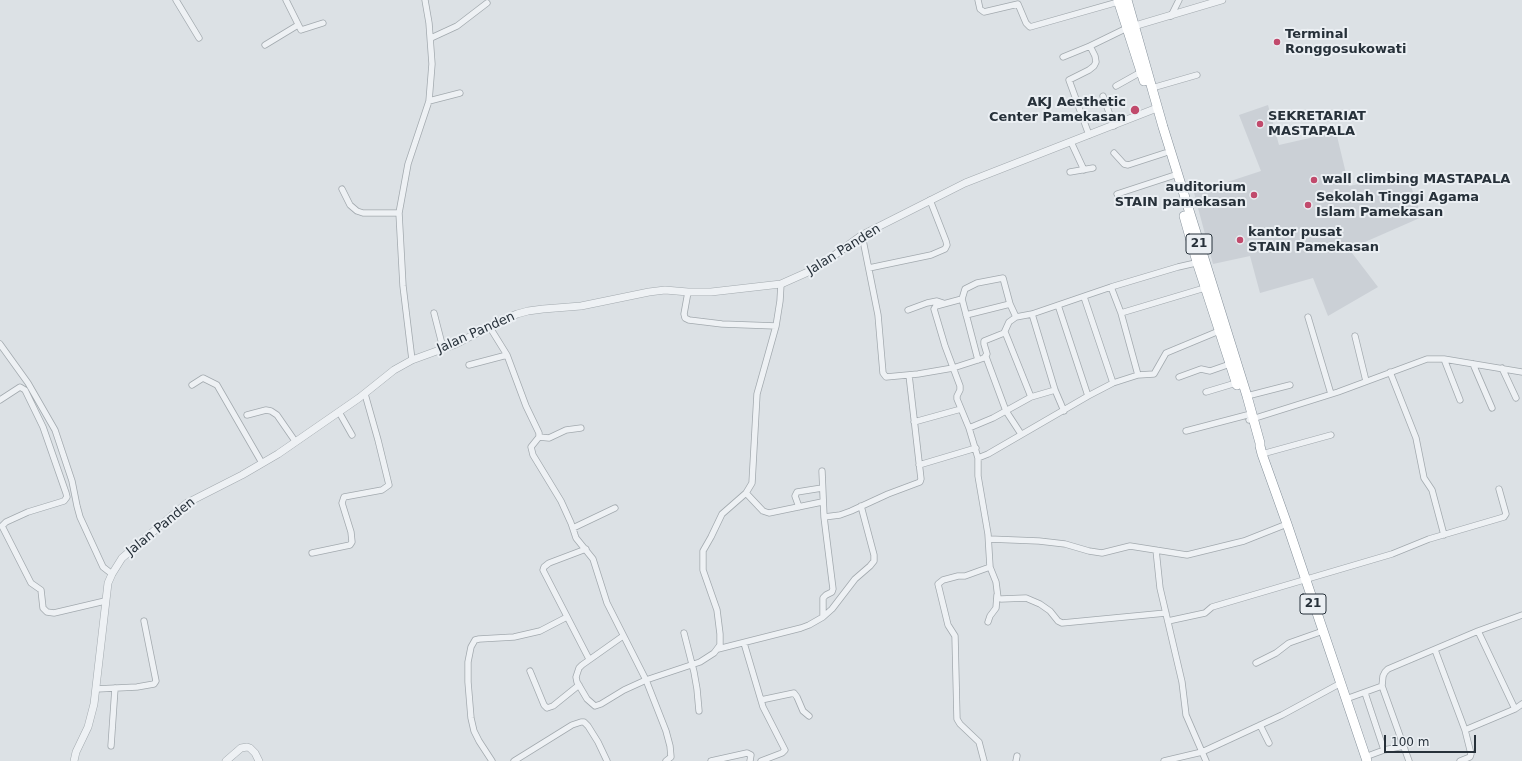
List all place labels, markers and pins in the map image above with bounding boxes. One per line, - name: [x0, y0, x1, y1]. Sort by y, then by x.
- place label: Terminal Ronggosukowati: [1285, 27, 1406, 58]
- marker: Terminal Ronggosukowati: [1272, 37, 1282, 47]
- place label: AKJ Aesthetic Center Pamekasan: [989, 95, 1126, 126]
- marker: AKJ Aesthetic Center Pamekasan: [1129, 104, 1141, 116]
- place label: SEKRETARIAT MASTAPALA: [1268, 109, 1366, 140]
- marker: SEKRETARIAT MASTAPALA: [1255, 119, 1265, 129]
- place label: wall climbing MASTAPALA: [1322, 172, 1510, 188]
- marker: wall climbing MASTAPALA: [1309, 175, 1319, 185]
- place label: auditorium STAIN pamekasan: [1115, 180, 1246, 211]
- marker: auditorium STAIN pamekasan: [1249, 190, 1259, 200]
- place label: Sekolah Tinggi Agama Islam Pamekasan: [1316, 190, 1479, 221]
- marker: Sekolah Tinggi Agama Islam Pamekasan: [1303, 200, 1313, 210]
- place label: kantor pusat STAIN Pamekasan: [1248, 225, 1379, 256]
- marker: kantor pusat STAIN Pamekasan: [1235, 235, 1245, 245]

